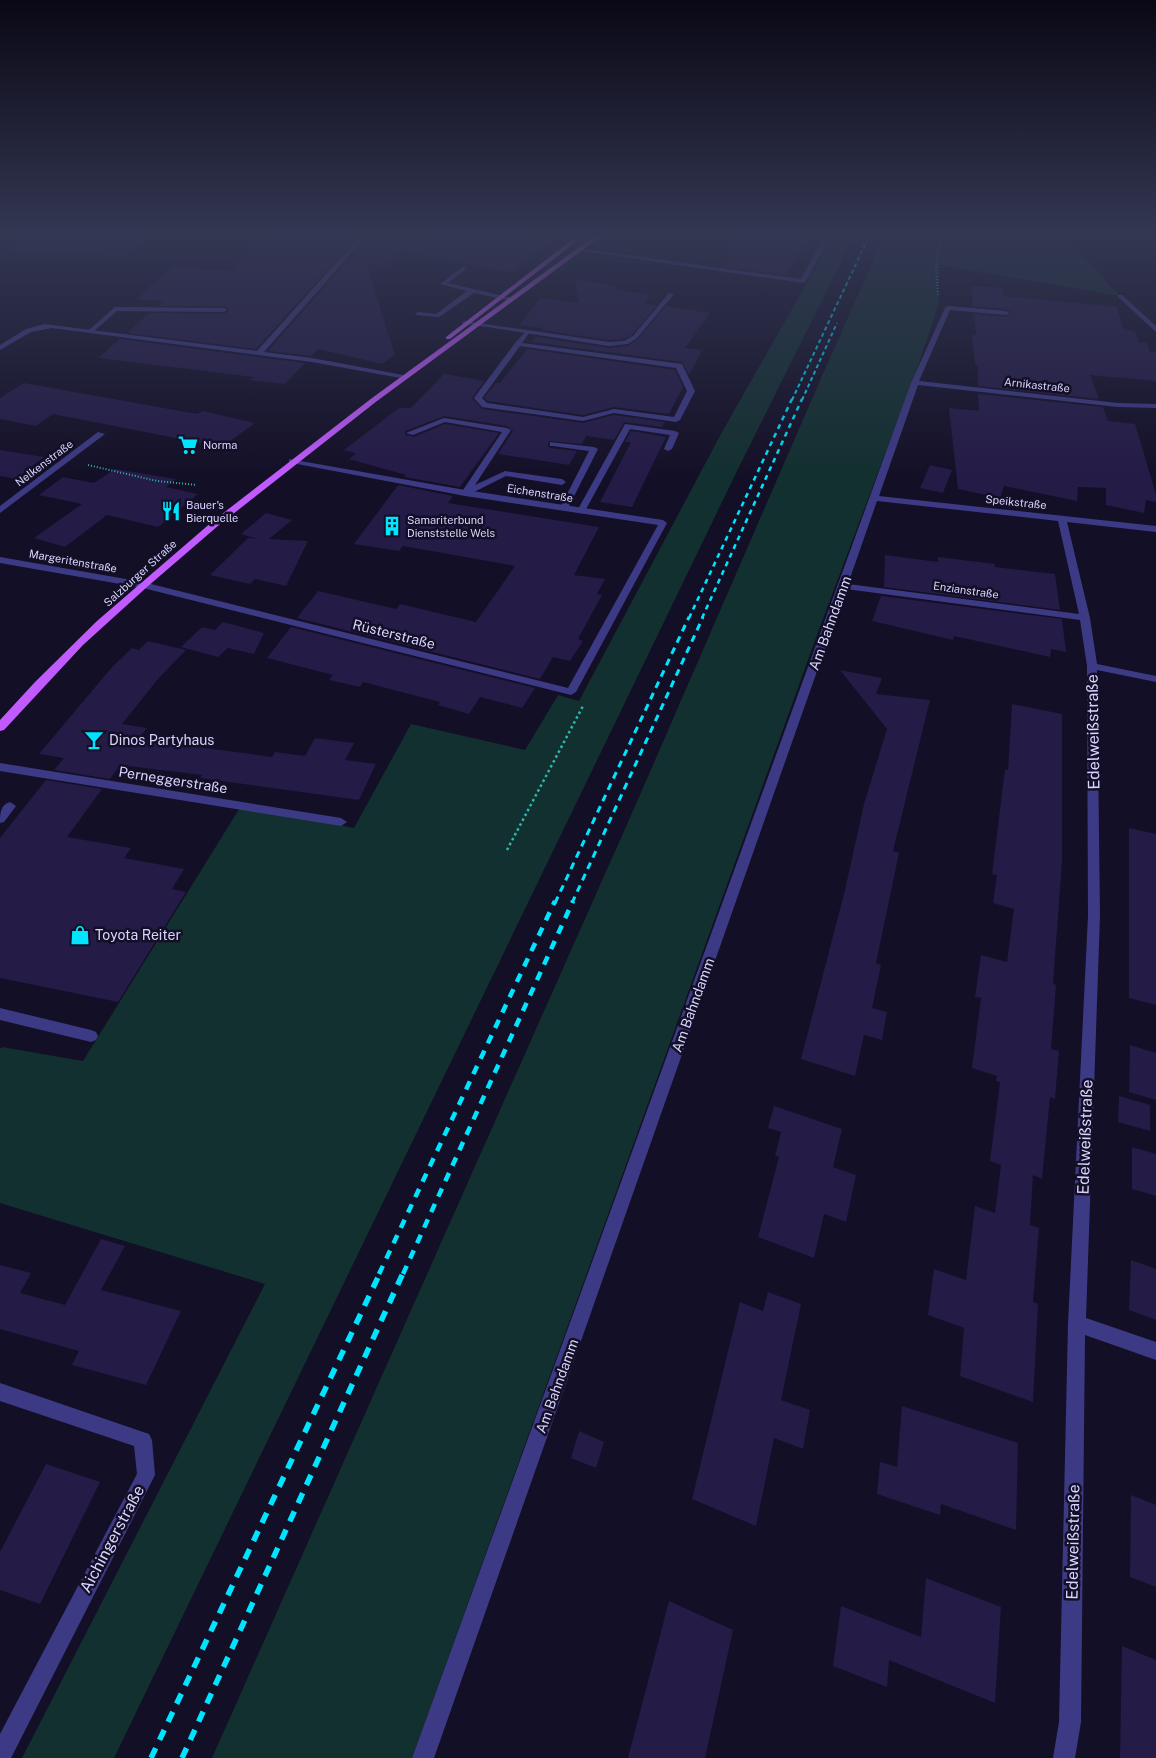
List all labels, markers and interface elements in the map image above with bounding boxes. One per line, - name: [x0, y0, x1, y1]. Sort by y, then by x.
- street label: Arnikastraße: [1004, 376, 1070, 394]
- supermarket icon: Norma: [177, 434, 199, 456]
- street label: Nelkenstraße: [13, 438, 75, 488]
- place label: Norma: [203, 439, 237, 451]
- street label: Eichenstraße: [506, 482, 574, 504]
- street label: Speikstraße: [985, 493, 1047, 511]
- place label: Bauer's Bierquelle: [186, 499, 238, 524]
- restaurant icon: Bauer's Bierquelle: [160, 500, 182, 522]
- place label: Samariterbund Dienststelle Wels: [407, 514, 496, 539]
- building icon: Samariterbund Dienststelle Wels: [381, 515, 403, 537]
- street label: Salzburger Straße: [101, 537, 179, 609]
- street label: Margeritenstraße: [28, 547, 118, 575]
- street label: Am Bahndamm: [806, 574, 854, 672]
- street label: Enzianstraße: [932, 579, 1000, 601]
- street label: Rüsterstraße: [351, 616, 437, 652]
- street label: Edelweißstraße: [1082, 674, 1104, 790]
- bar icon: Dinos Partyhaus: [83, 729, 105, 751]
- place label: Dinos Partyhaus: [109, 732, 214, 748]
- street label: Perneggerstraße: [117, 763, 229, 797]
- shop icon: Toyota Reiter: [69, 924, 91, 946]
- place label: Toyota Reiter: [95, 927, 181, 943]
- street label: Am Bahndamm: [669, 956, 717, 1054]
- street label: Edelweißstraße: [1073, 1079, 1097, 1195]
- street label: Am Bahndamm: [533, 1337, 581, 1435]
- street label: Aichingerstraße: [76, 1482, 148, 1596]
- street label: Edelweißstraße: [1062, 1484, 1084, 1600]

